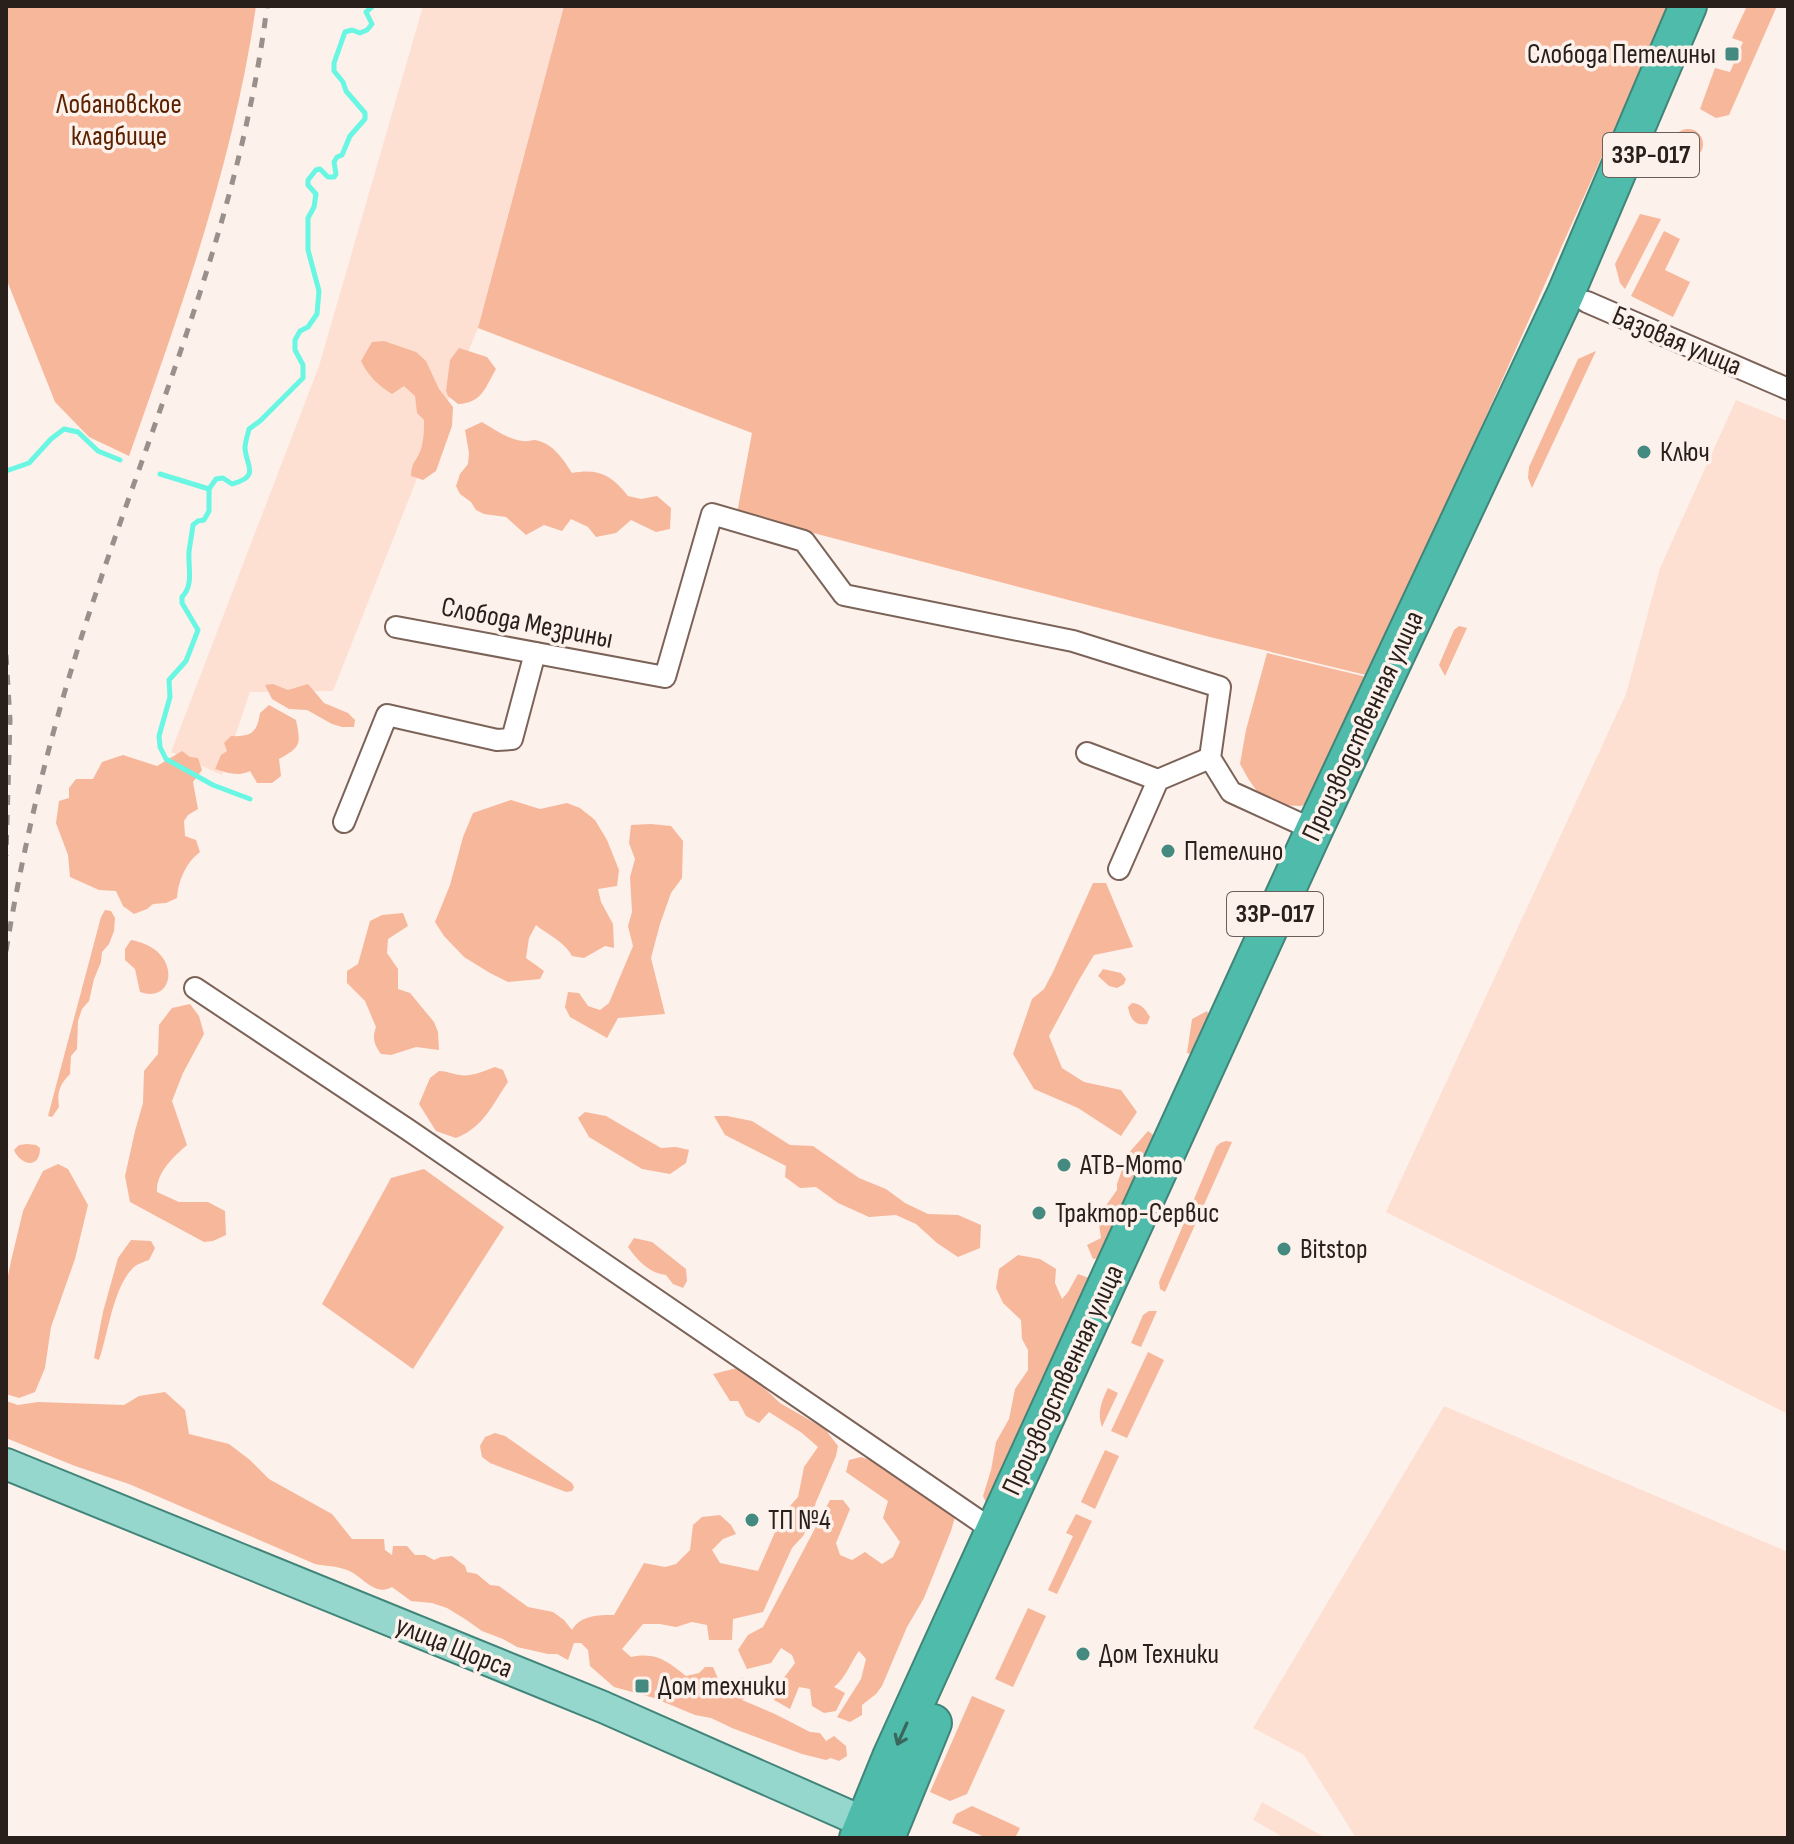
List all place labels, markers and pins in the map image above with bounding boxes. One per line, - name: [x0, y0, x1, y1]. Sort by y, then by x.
- place label: Слобода Петелины: [1527, 38, 1716, 71]
- marker: Слобода Петелины: [1723, 45, 1741, 63]
- place label: Ключ: [1660, 436, 1710, 469]
- marker: Ключ: [1635, 443, 1653, 461]
- place label: Петелино: [1184, 835, 1283, 868]
- marker: Петелино: [1159, 842, 1177, 860]
- place label: АТВ-Мото: [1079, 1149, 1183, 1182]
- marker: АТВ-Мото: [1055, 1156, 1073, 1174]
- place label: Трактор-Сервис: [1055, 1197, 1219, 1230]
- marker: Трактор-Сервис: [1030, 1204, 1048, 1222]
- place label: Bitstop: [1300, 1233, 1368, 1266]
- marker: Bitstop: [1275, 1240, 1293, 1258]
- place label: ТП №4: [768, 1504, 831, 1537]
- marker: ТП №4: [743, 1511, 761, 1529]
- place label: Дом Техники: [1099, 1638, 1219, 1671]
- marker: Дом Техники: [1074, 1645, 1092, 1663]
- place label: Дом техники: [658, 1670, 786, 1703]
- marker: Дом техники: [633, 1677, 651, 1695]

